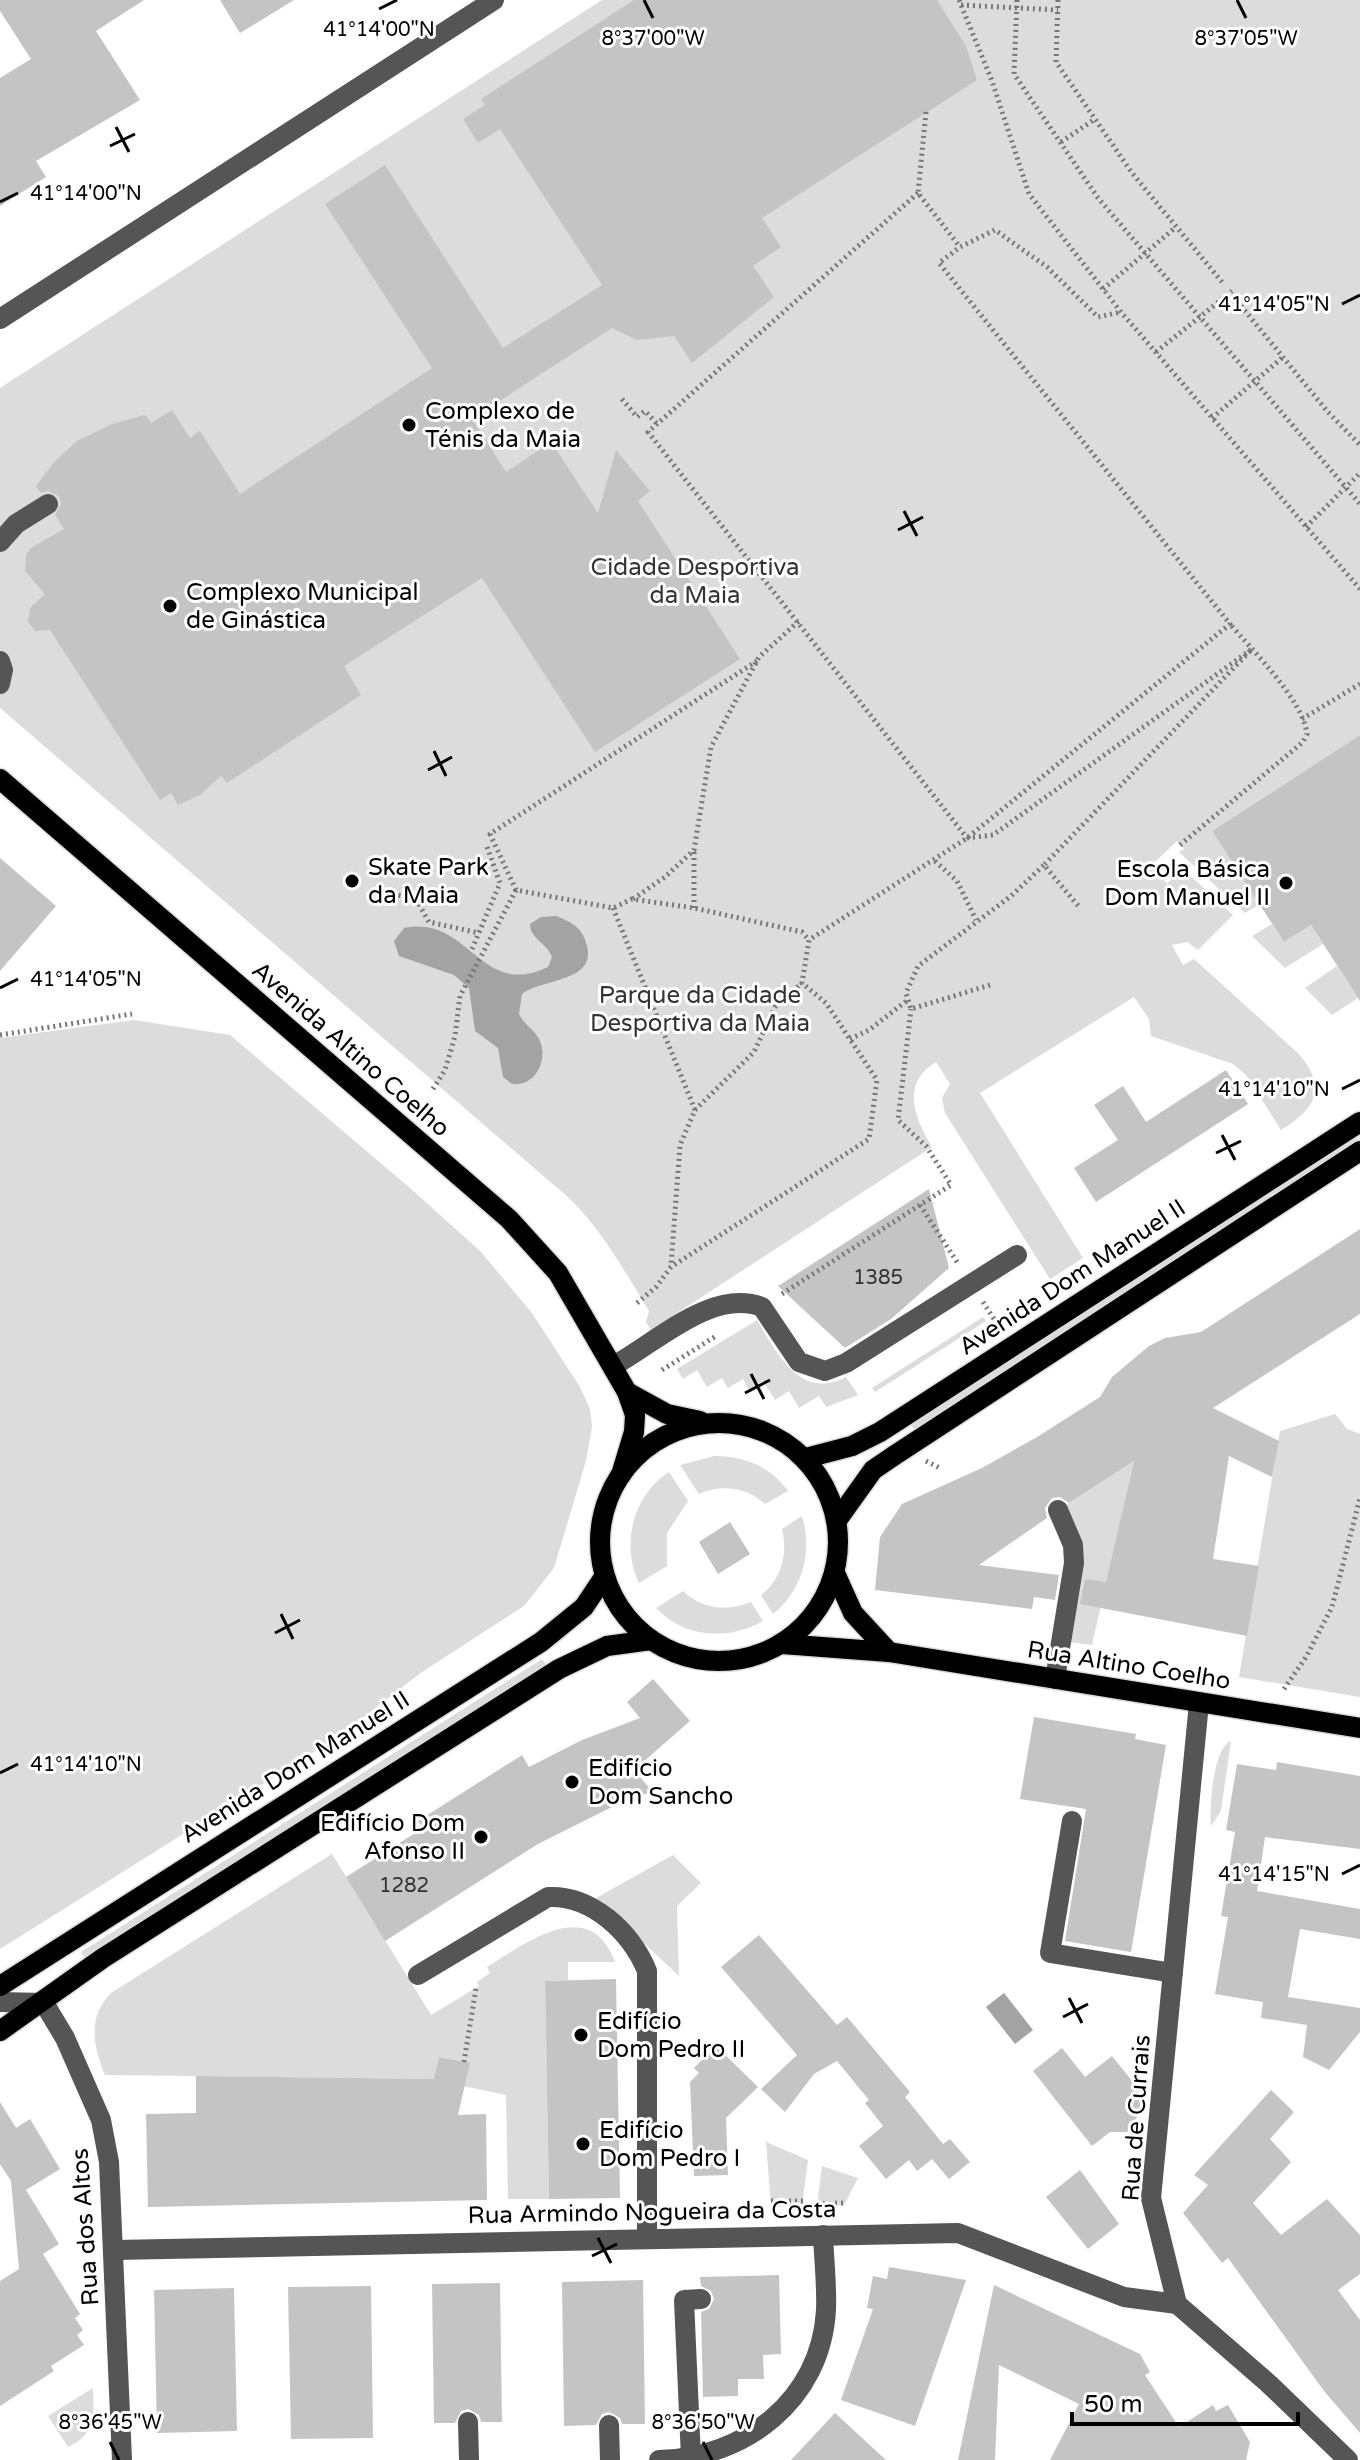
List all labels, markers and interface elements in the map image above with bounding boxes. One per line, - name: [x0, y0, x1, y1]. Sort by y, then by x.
- text: 41°14'00"N: [323, 18, 435, 42]
- text: 8°37'00"W: [601, 27, 705, 51]
- text: 8°37'05"W: [1194, 27, 1298, 51]
- text: 41°14'00"N: [30, 182, 142, 206]
- text: 41°14'05"N: [1218, 293, 1330, 317]
- place label: Complexo de Ténis da Maia: [425, 397, 581, 454]
- marker: Complexo de Ténis da Maia: [400, 416, 418, 434]
- park label: Cidade Desportiva da Maia: [590, 553, 800, 610]
- place label: Complexo Municipal de Ginástica: [186, 578, 418, 635]
- marker: Complexo Municipal de Ginástica: [161, 597, 179, 615]
- place label: Skate Park da Maia: [368, 853, 489, 910]
- place label: Escola Básica Dom Manuel II: [1104, 855, 1270, 912]
- marker: Skate Park da Maia: [343, 872, 361, 890]
- marker: Escola Básica Dom Manuel II: [1277, 874, 1295, 892]
- street label: Avenida Altino Coelho: [246, 956, 456, 1143]
- text: 41°14'05"N: [30, 968, 142, 992]
- park label: Parque da Cidade Desportiva da Maia: [590, 981, 810, 1038]
- text: 41°14'10"N: [1218, 1078, 1330, 1102]
- street label: Avenida Dom Manuel II: [954, 1193, 1191, 1362]
- house number: 1385: [853, 1266, 903, 1290]
- street label: Rua Altino Coelho: [1025, 1635, 1233, 1696]
- street label: Avenida Dom Manuel II: [175, 1685, 415, 1850]
- text: 41°14'10"N: [30, 1753, 142, 1777]
- place label: Edifício Dom Sancho: [588, 1754, 733, 1811]
- marker: Edifício Dom Sancho: [563, 1773, 581, 1791]
- place label: Edifício Dom Afonso II: [320, 1809, 465, 1866]
- marker: Edifício Dom Afonso II: [472, 1828, 490, 1846]
- text: 41°14'15"N: [1218, 1863, 1330, 1887]
- house number: 1282: [379, 1874, 429, 1898]
- place label: Edifício Dom Pedro II: [597, 2007, 745, 2064]
- marker: Edifício Dom Pedro II: [572, 2026, 590, 2044]
- street label: Rua de Currais: [1116, 2034, 1157, 2202]
- place label: Edifício Dom Pedro I: [599, 2116, 740, 2173]
- marker: Edifício Dom Pedro I: [574, 2135, 592, 2153]
- street label: Rua dos Altos: [66, 2147, 105, 2307]
- street label: Rua Armindo Nogueira da Costa: [467, 2195, 837, 2230]
- scale bar: [1072, 2376, 1298, 2426]
- text: 50 m: [1084, 2390, 1142, 2419]
- text: 8°36'45"W: [58, 2411, 162, 2435]
- text: 8°36'50"W: [651, 2411, 755, 2435]

